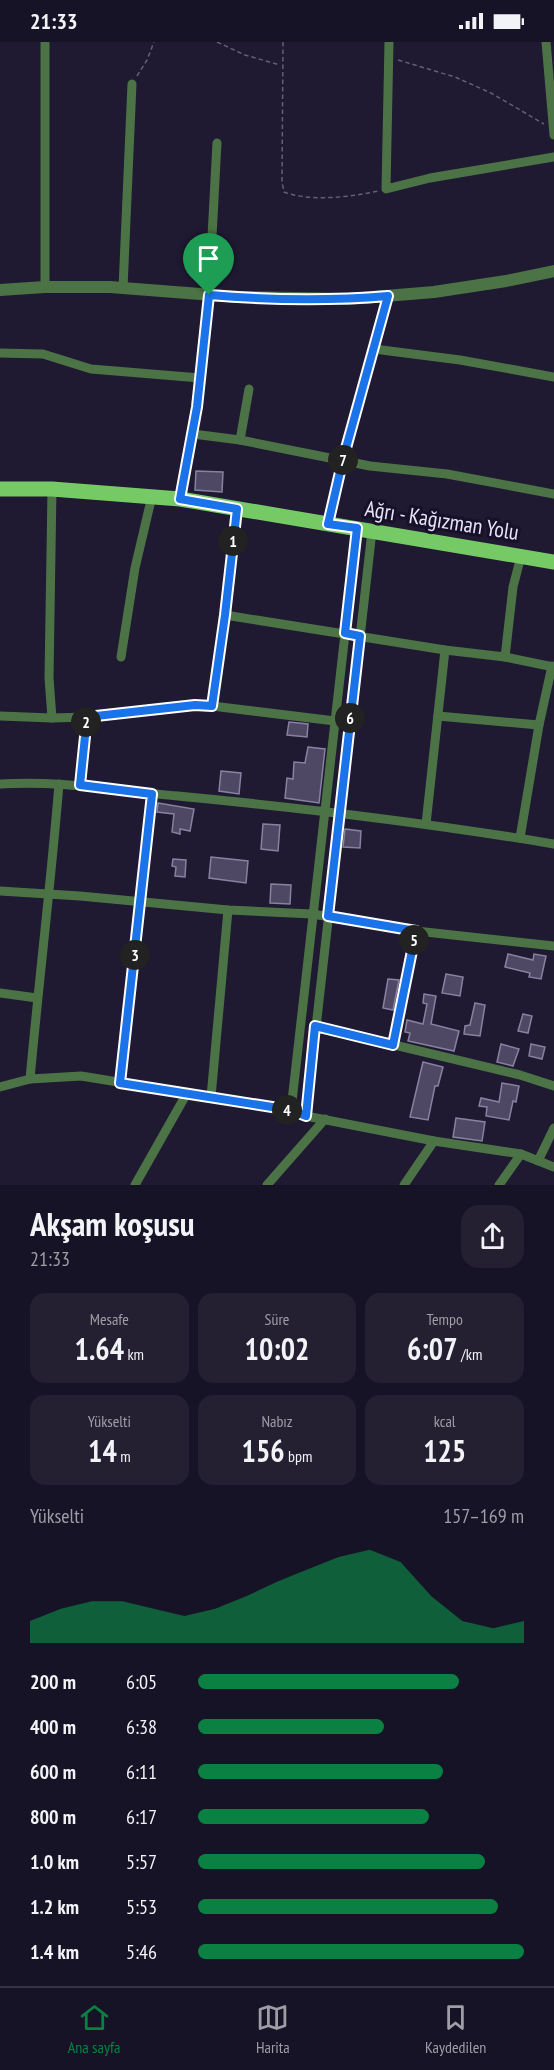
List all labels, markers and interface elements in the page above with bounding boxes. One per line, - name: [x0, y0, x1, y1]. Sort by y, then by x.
- text: 21:33: [30, 7, 78, 35]
- pin: [183, 233, 234, 295]
- icon: arrive: [192, 242, 225, 275]
- pin: 7: [328, 445, 358, 475]
- text: 7: [339, 450, 347, 470]
- street label: Ağrı - Kağızman Yolu: [363, 494, 521, 546]
- pin: 1: [218, 526, 248, 556]
- text: 1: [229, 531, 237, 551]
- pin: 6: [335, 703, 365, 733]
- pin: 2: [71, 707, 101, 737]
- text: 6: [346, 708, 354, 728]
- text: 2: [82, 712, 90, 732]
- pin: 5: [399, 925, 429, 955]
- text: 5: [410, 930, 418, 950]
- pin: 3: [120, 940, 150, 970]
- text: 3: [131, 945, 139, 965]
- pin: 4: [272, 1095, 302, 1125]
- text: 4: [283, 1100, 291, 1120]
- text: Akşam koşusu: [30, 1202, 194, 1245]
- button: share: [461, 1205, 524, 1268]
- text: 21:33: [30, 1246, 70, 1272]
- text: Mesafe: [90, 1309, 129, 1329]
- text: Süre: [265, 1309, 289, 1329]
- text: Tempo: [426, 1309, 463, 1329]
- text: 1.64: [75, 1329, 124, 1368]
- text: 10:02: [245, 1329, 309, 1368]
- text: 6:07: [407, 1329, 458, 1368]
- text: km: [124, 1344, 144, 1364]
- text: /km: [458, 1344, 482, 1364]
- text: Yükselti: [88, 1411, 131, 1431]
- text: Nabız: [261, 1411, 293, 1431]
- text: kcal: [434, 1411, 456, 1431]
- text: 14: [88, 1431, 117, 1470]
- text: 156: [242, 1431, 285, 1470]
- text: 125: [423, 1431, 466, 1470]
- text: m: [117, 1446, 131, 1466]
- text: bpm: [285, 1446, 312, 1466]
- text: Yükselti: [30, 1503, 84, 1529]
- text: 157–169 m: [443, 1503, 524, 1529]
- text: 200 m: [30, 1669, 76, 1695]
- text: 6:05: [126, 1669, 157, 1695]
- text: 400 m: [30, 1714, 76, 1740]
- text: 6:38: [126, 1714, 157, 1740]
- text: 600 m: [30, 1759, 76, 1785]
- text: 6:11: [126, 1759, 157, 1785]
- text: 800 m: [30, 1804, 76, 1830]
- text: 6:17: [126, 1804, 157, 1830]
- text: 1.0 km: [30, 1849, 79, 1875]
- text: 5:57: [126, 1849, 157, 1875]
- text: 1.2 km: [30, 1894, 79, 1920]
- text: 5:53: [126, 1894, 157, 1920]
- text: 1.4 km: [30, 1939, 79, 1965]
- text: 5:46: [126, 1939, 157, 1965]
- tab: Ana sayfa: [68, 2001, 120, 2057]
- tab: Harita: [256, 2001, 290, 2057]
- tab: Kaydedilen: [425, 2001, 486, 2057]

